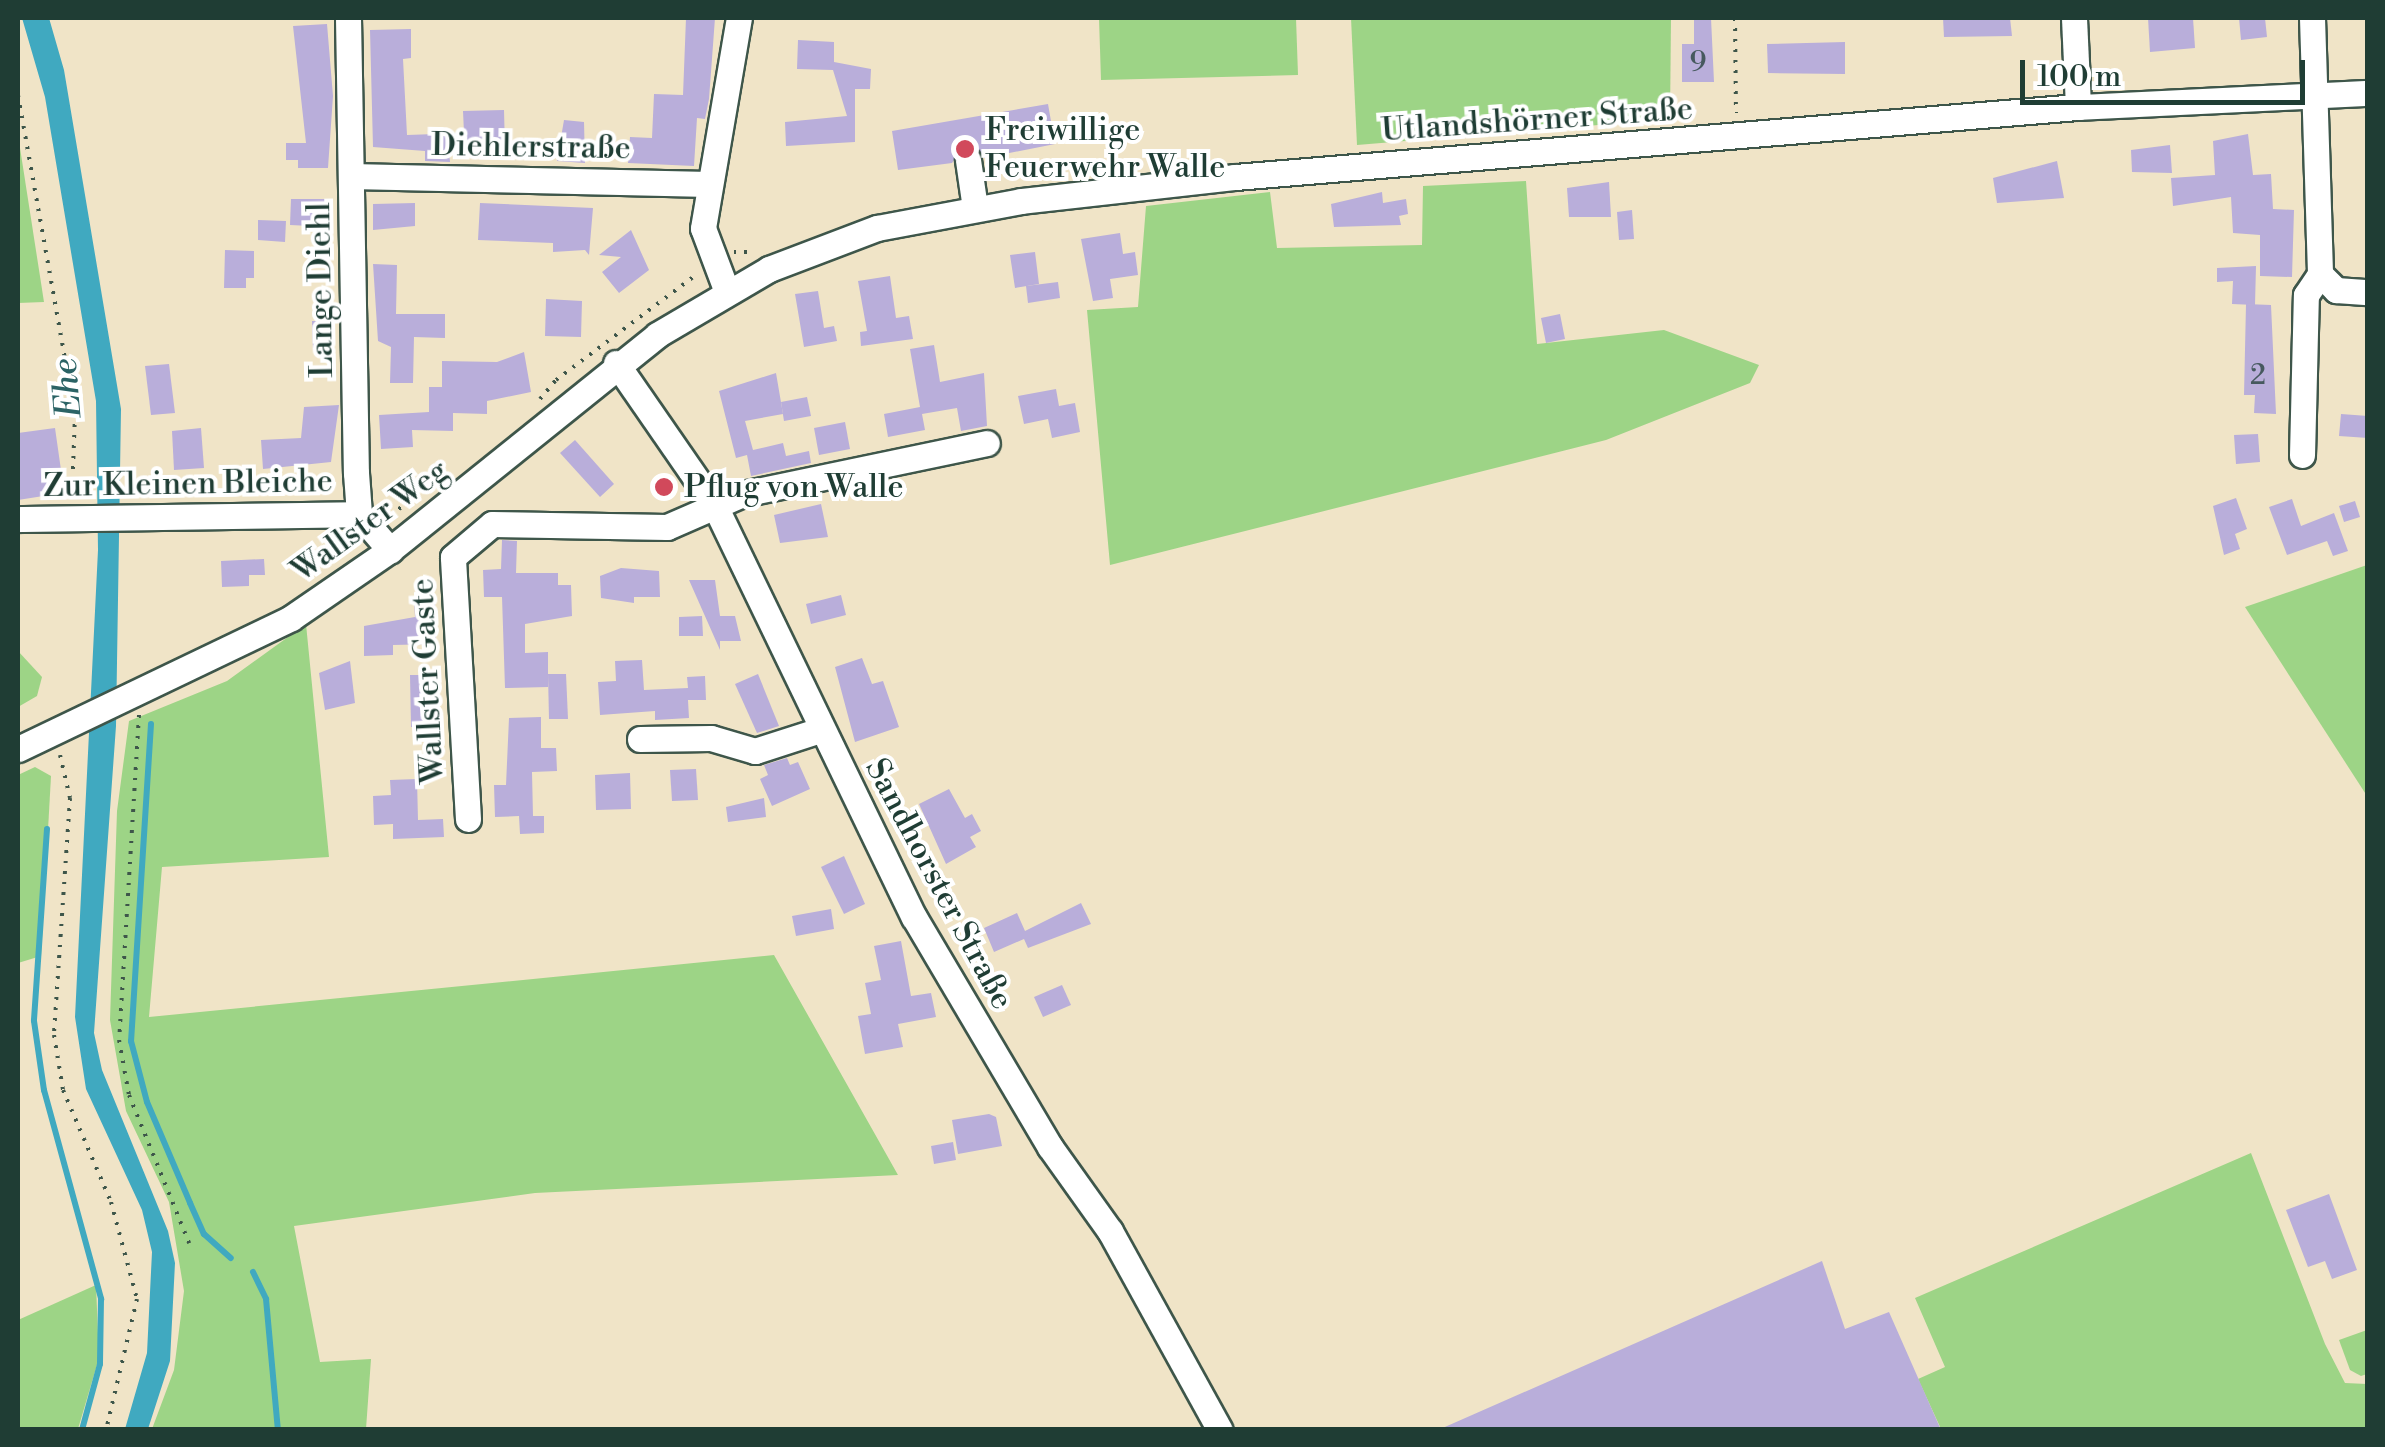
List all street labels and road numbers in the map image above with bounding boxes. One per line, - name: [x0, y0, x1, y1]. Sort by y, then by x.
- street label: Utlandshörner Straße: [1380, 90, 1694, 150]
- street label: Diehlerstraße: [431, 126, 631, 168]
- street label: Lange Diehl: [300, 202, 342, 378]
- street label: Wallster Weg: [284, 451, 456, 591]
- street label: Zur Kleinen Bleiche: [43, 462, 333, 506]
- street label: Wallster Gaste: [403, 577, 453, 785]
- street label: Sandhorster Straße: [857, 752, 1021, 1016]

